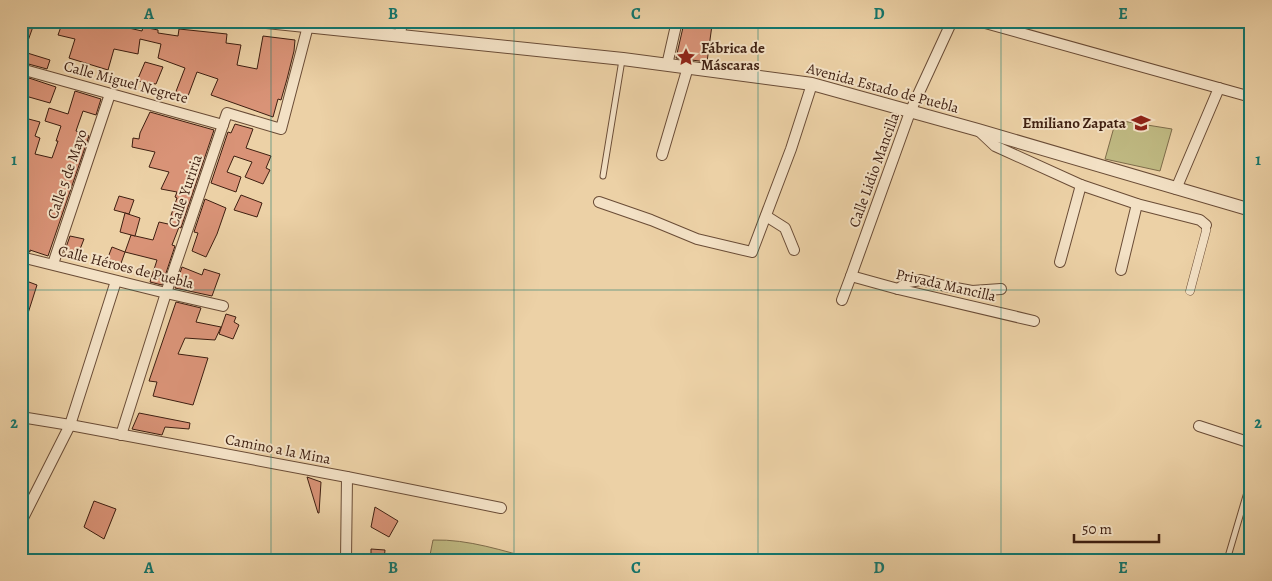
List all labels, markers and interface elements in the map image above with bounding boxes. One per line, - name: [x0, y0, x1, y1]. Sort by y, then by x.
- text: A: [143, 3, 155, 25]
- text: B: [388, 3, 398, 25]
- text: C: [631, 3, 641, 25]
- text: D: [873, 3, 885, 25]
- text: E: [1118, 3, 1128, 25]
- place label: Fábrica de Máscaras: [701, 38, 765, 75]
- place icon: Fábrica de Máscaras: [675, 46, 697, 68]
- street label: Calle Miguel Negrete: [62, 56, 191, 108]
- street label: Avenida Estado de Puebla: [804, 58, 961, 118]
- street label: Calle Lidio Mancilla: [844, 110, 904, 230]
- school or university icon: Emiliano Zapata: [1130, 112, 1152, 134]
- place label: Emiliano Zapata: [1023, 113, 1127, 133]
- street label: Calle 5 de Mayo: [42, 126, 92, 222]
- text: 1: [11, 149, 17, 171]
- text: 1: [1255, 149, 1261, 171]
- street label: Calle Yuriria: [163, 152, 207, 230]
- street label: Calle Héroes de Puebla: [56, 240, 196, 294]
- street label: Privada Mancilla: [894, 264, 998, 306]
- text: 2: [10, 412, 18, 434]
- text: 2: [1254, 412, 1262, 434]
- street label: Camino a la Mina: [223, 429, 333, 469]
- scale bar: [1074, 511, 1160, 543]
- text: 50 m: [1082, 519, 1112, 539]
- text: A: [143, 557, 155, 579]
- text: B: [388, 557, 398, 579]
- text: C: [631, 557, 641, 579]
- text: D: [873, 557, 885, 579]
- text: E: [1118, 557, 1128, 579]

